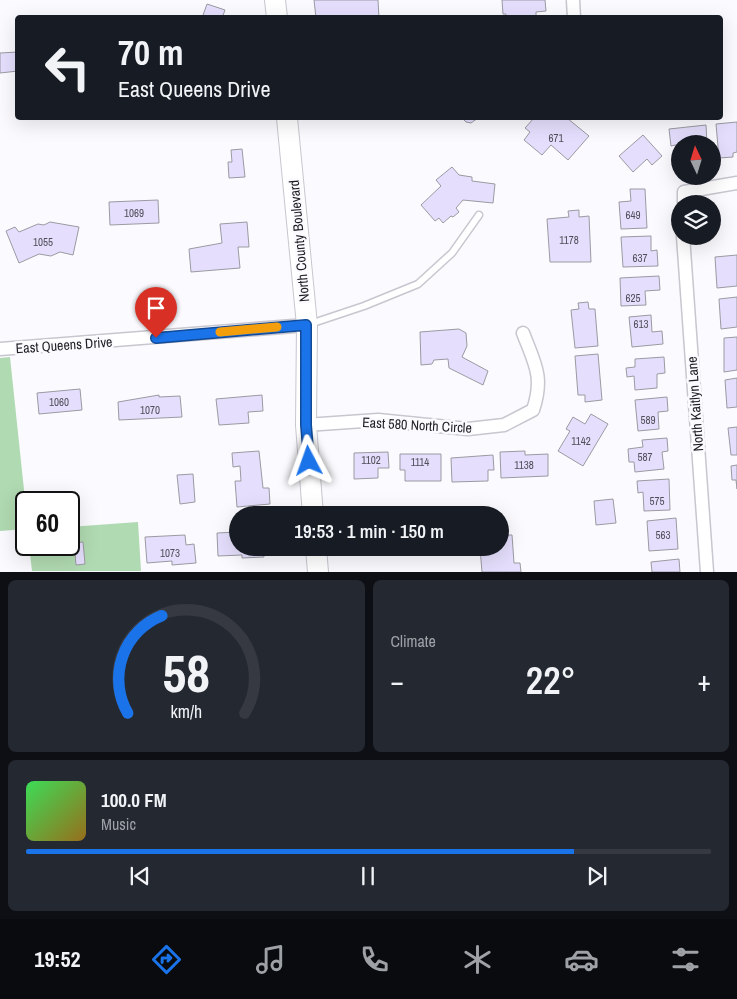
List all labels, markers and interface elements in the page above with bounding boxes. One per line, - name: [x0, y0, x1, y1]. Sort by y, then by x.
- text: 70 m: [118, 29, 183, 76]
- icon: left: [35, 35, 100, 100]
- text: East Queens Drive: [118, 74, 270, 104]
- house number: 671: [548, 131, 564, 145]
- north arrow: [671, 135, 721, 185]
- map controls: [671, 135, 721, 245]
- street label: North County Boulevard: [285, 179, 313, 303]
- button: layers: [671, 195, 721, 245]
- house number: 1069: [124, 206, 144, 220]
- house number: 649: [625, 208, 641, 222]
- house number: 1178: [559, 233, 579, 247]
- house number: 1055: [33, 235, 53, 249]
- house number: 637: [632, 251, 648, 265]
- pin: [135, 287, 177, 338]
- house number: 625: [625, 291, 641, 305]
- icon: arrive: [142, 294, 170, 322]
- house number: 613: [633, 317, 649, 331]
- street label: East Queens Drive: [15, 333, 113, 357]
- street label: North Kaitlyn Lane: [683, 356, 707, 452]
- house number: 1060: [49, 395, 69, 409]
- house number: 1070: [140, 403, 160, 417]
- street label: East 580 North Circle: [362, 413, 472, 437]
- house number: 589: [640, 413, 656, 427]
- position arrow: [282, 434, 334, 486]
- house number: 1142: [571, 434, 591, 448]
- house number: 587: [637, 450, 653, 464]
- house number: 1102: [361, 453, 381, 467]
- house number: 1114: [411, 455, 429, 469]
- house number: 1138: [514, 458, 534, 472]
- speed limit sign: 60: [15, 491, 80, 556]
- house number: 575: [649, 494, 665, 508]
- text: 19:53 · 1 min · 150 m: [294, 518, 444, 544]
- house number: 563: [655, 528, 671, 542]
- house number: 1073: [160, 546, 180, 560]
- text: Climate: [391, 630, 436, 652]
- text: 58: [163, 638, 210, 708]
- text: 22°: [526, 655, 576, 706]
- text: −: [391, 662, 404, 700]
- text: +: [698, 662, 711, 700]
- text: km/h: [170, 700, 202, 724]
- text: 100.0 FM: [101, 787, 167, 813]
- text: Music: [101, 813, 136, 835]
- icon: previous: [126, 862, 154, 890]
- icon: pause: [354, 862, 382, 890]
- icon: next: [583, 862, 611, 890]
- icon: directions: [149, 942, 184, 977]
- icon: music: [253, 942, 288, 977]
- icon: phone: [357, 942, 392, 977]
- icon: climate: [460, 942, 495, 977]
- icon: car: [564, 942, 599, 977]
- icon: filters: [668, 942, 703, 977]
- text: 19:52: [34, 944, 80, 974]

